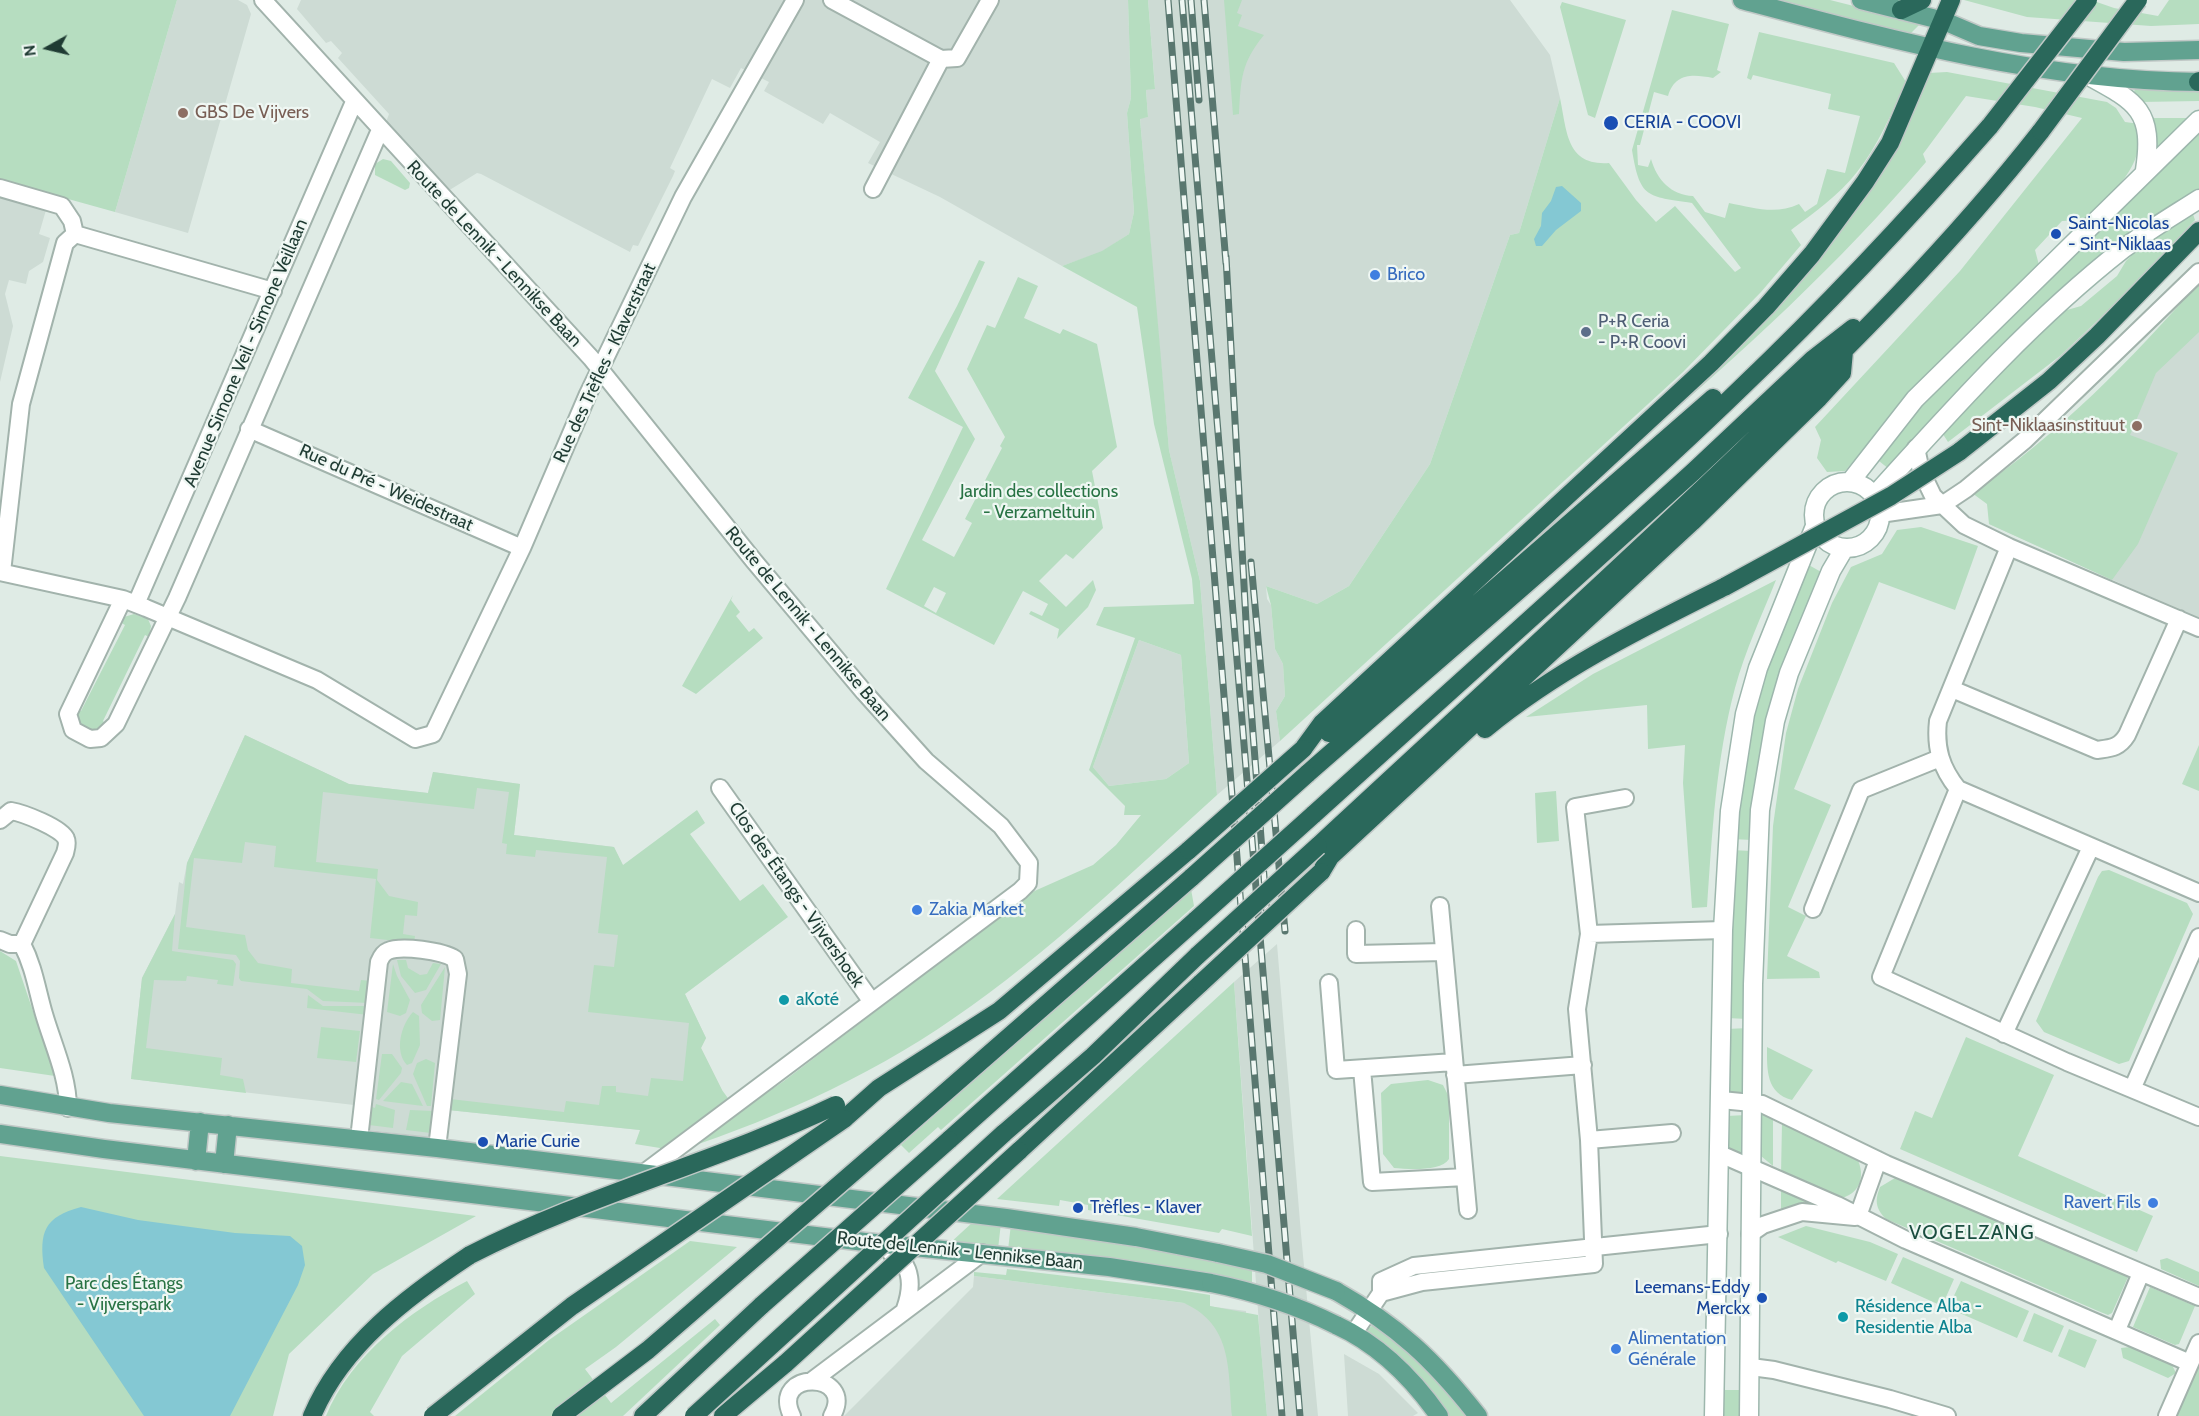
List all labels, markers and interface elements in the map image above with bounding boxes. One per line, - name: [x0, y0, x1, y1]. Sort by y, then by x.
- north arrow: [18, 18, 78, 78]
- text: N: [19, 44, 40, 57]
- place label: GBS De Vijvers: [195, 102, 309, 124]
- marker: GBS De Vijvers: [176, 106, 190, 120]
- place label: CERIA - COOVI: [1624, 112, 1741, 134]
- marker: CERIA - COOVI: [1602, 114, 1620, 132]
- street label: Route de Lennik - Lennikse Baan: [402, 156, 586, 352]
- place label: Saint-Nicolas - Sint-Niklaas: [2068, 213, 2171, 256]
- street label: Avenue Simone Veil - Simone Veillaan: [180, 216, 312, 490]
- marker: Saint-Nicolas - Sint-Niklaas: [2049, 227, 2063, 241]
- street label: Rue des Trèfles - Klaverstraat: [549, 260, 661, 466]
- place label: Brico: [1387, 264, 1425, 286]
- marker: Brico: [1368, 268, 1382, 282]
- place label: P+R Ceria - P+R Coovi: [1598, 311, 1686, 354]
- marker: P+R Ceria - P+R Coovi: [1579, 325, 1593, 339]
- place label: Sint-Niklaasinstituut: [1972, 415, 2125, 437]
- marker: Sint-Niklaasinstituut: [2130, 419, 2144, 433]
- street label: Rue du Pré - Weidestraat: [296, 440, 476, 536]
- park label: Jardin des collections - Verzameltuin: [960, 481, 1118, 524]
- street label: Route de Lennik - Lennikse Baan: [720, 522, 896, 726]
- street label: Clos des Étangs - Vijvershoek: [724, 798, 868, 992]
- place label: Zakia Market: [929, 899, 1024, 921]
- marker: Zakia Market: [910, 903, 924, 917]
- place label: aKoté: [796, 989, 839, 1011]
- marker: aKoté: [777, 993, 791, 1007]
- place label: Marie Curie: [495, 1131, 580, 1153]
- marker: Marie Curie: [476, 1135, 490, 1149]
- place label: Ravert Fils: [2063, 1192, 2141, 1214]
- marker: Ravert Fils: [2146, 1196, 2160, 1210]
- place label: Trèfles - Klaver: [1090, 1197, 1202, 1219]
- marker: Trèfles - Klaver: [1071, 1201, 1085, 1215]
- district label: VOGELZANG: [1909, 1221, 2035, 1245]
- street label: Route de Lennik - Lennikse Baan: [836, 1227, 1084, 1275]
- park label: Parc des Étangs - Vijverspark: [65, 1273, 183, 1316]
- place label: Leemans-Eddy Merckx: [1634, 1277, 1750, 1320]
- marker: Leemans-Eddy Merckx: [1755, 1291, 1769, 1305]
- place label: Résidence Alba - Residentie Alba: [1855, 1296, 1982, 1338]
- marker: Résidence Alba - Residentie Alba: [1836, 1310, 1850, 1324]
- place label: Alimentation Générale: [1628, 1328, 1726, 1370]
- marker: Alimentation Générale: [1609, 1342, 1623, 1356]

